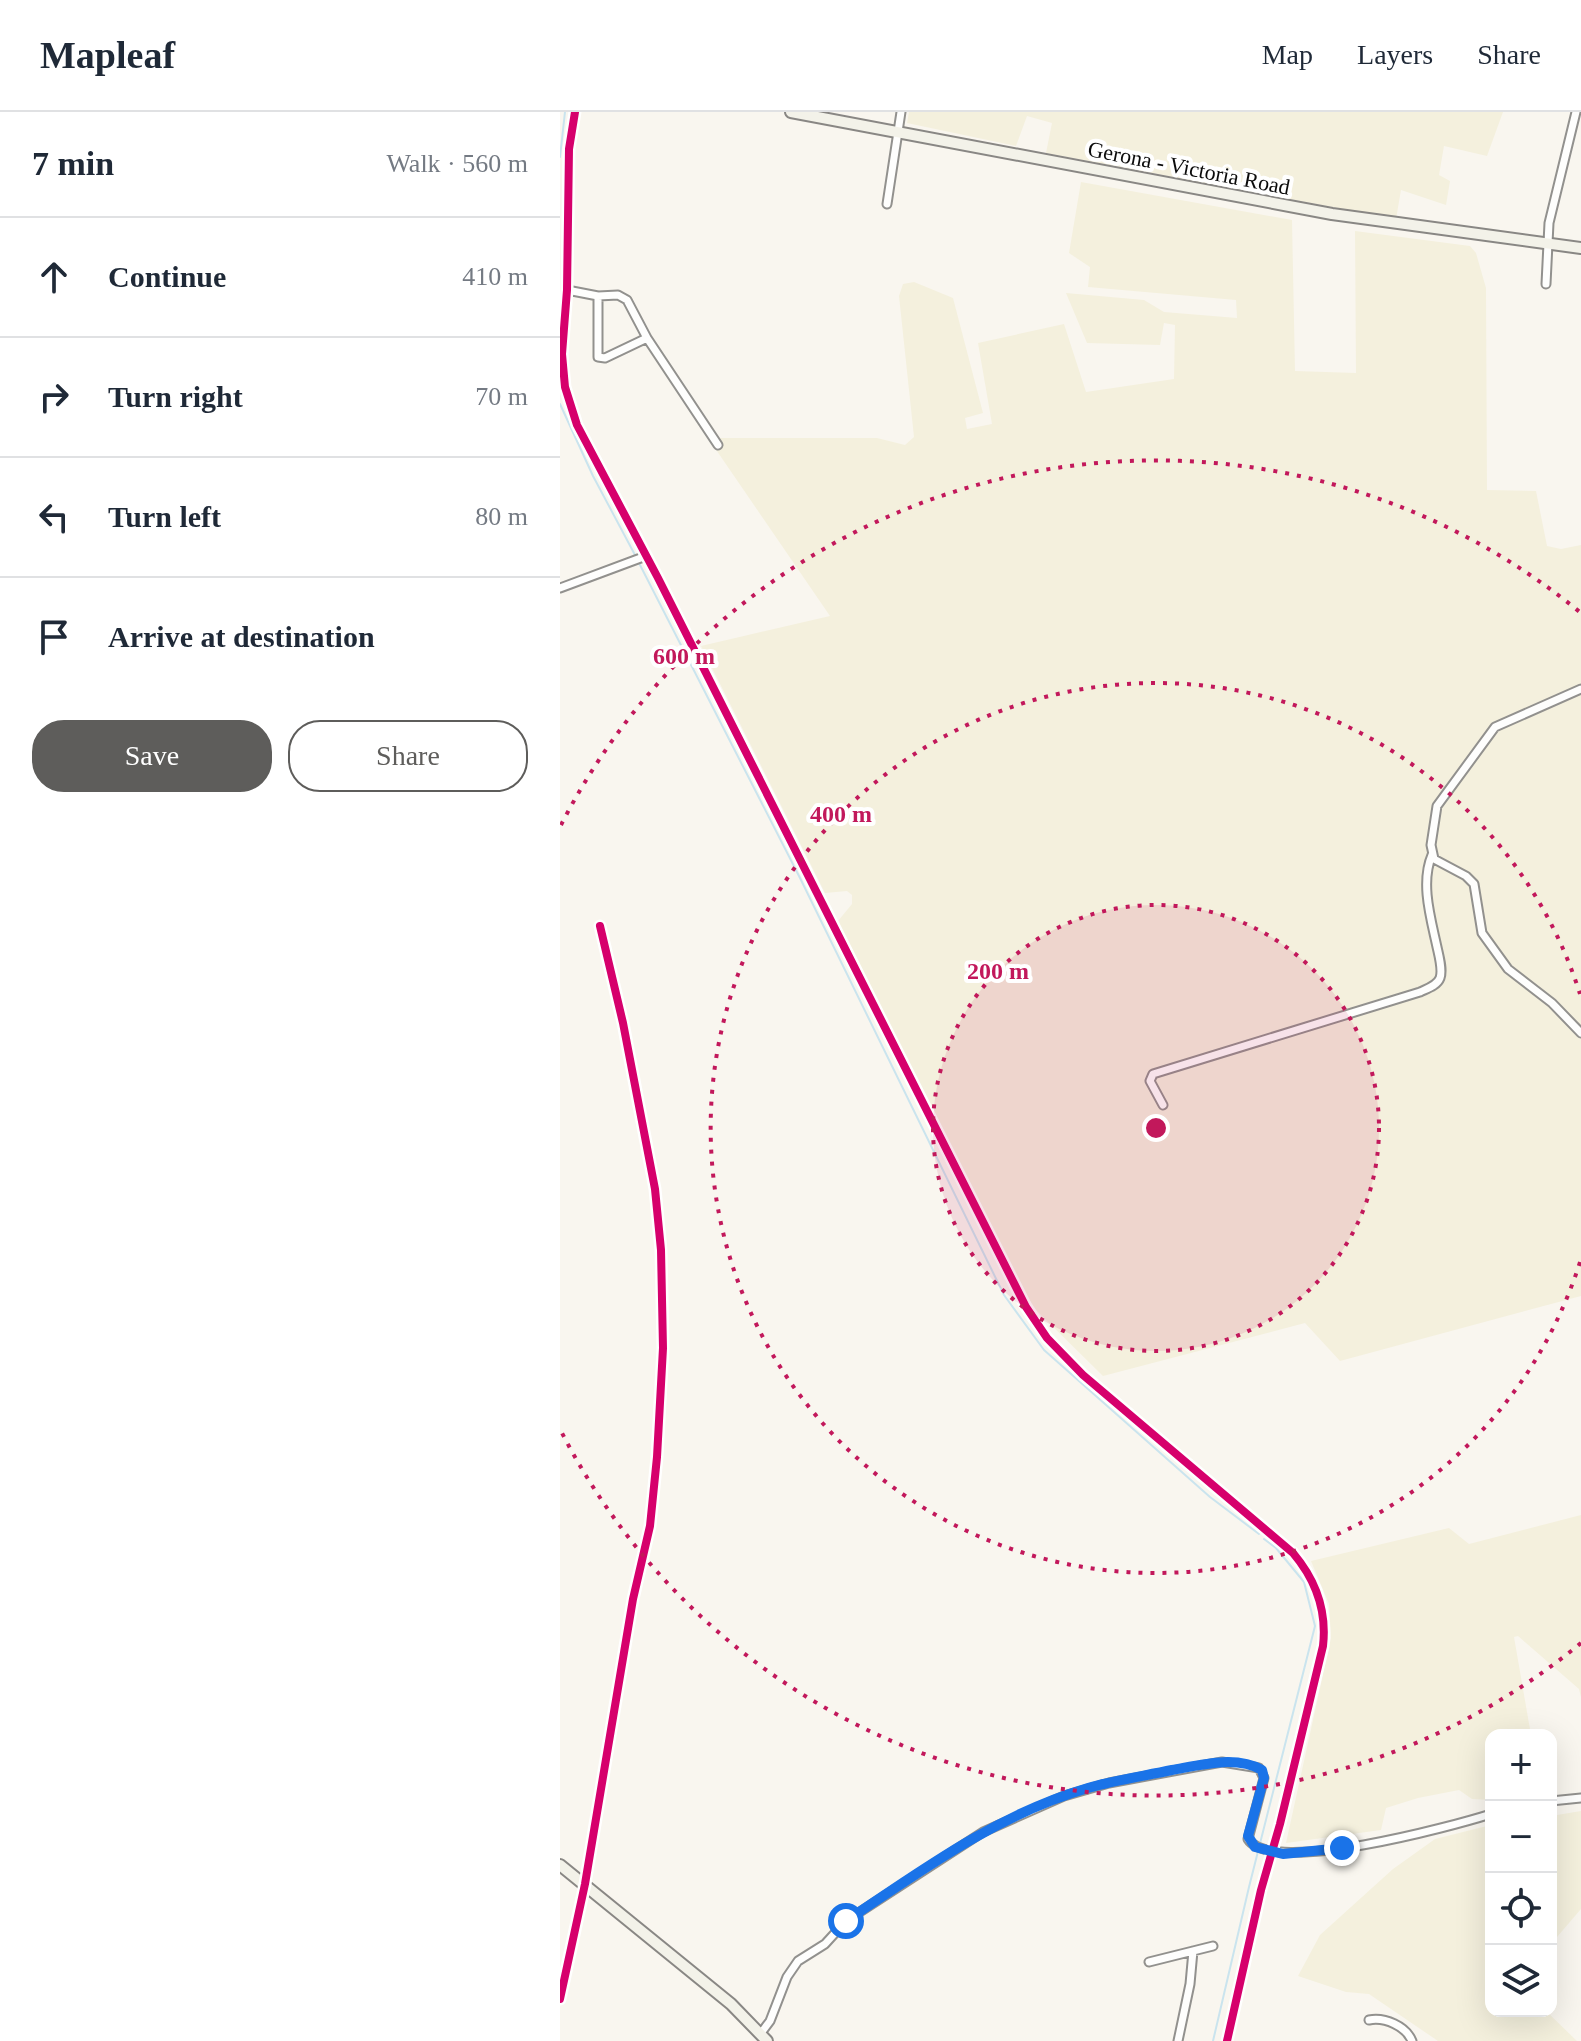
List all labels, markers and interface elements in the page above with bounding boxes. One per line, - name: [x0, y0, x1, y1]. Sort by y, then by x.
- text: Mapleaf: [40, 34, 175, 76]
- text: Map: [1262, 39, 1313, 70]
- text: Layers: [1357, 39, 1433, 70]
- text: Share: [1477, 39, 1541, 70]
- street label: Gerona - Victoria Road: [1086, 136, 1292, 200]
- text: 7 min: [32, 145, 114, 182]
- text: Walk · 560 m: [386, 149, 528, 178]
- icon: ahead: [32, 255, 76, 299]
- text: Continue: [108, 260, 226, 293]
- text: 410 m: [462, 262, 528, 291]
- icon: right: [32, 375, 76, 419]
- text: Turn right: [108, 380, 243, 413]
- text: 70 m: [475, 382, 528, 411]
- icon: left: [32, 495, 76, 539]
- text: Turn left: [108, 500, 221, 533]
- text: 80 m: [475, 502, 528, 531]
- icon: arrive: [32, 615, 76, 659]
- text: Arrive at destination: [108, 620, 375, 653]
- text: 600 m: [653, 643, 715, 669]
- button: Save: [32, 720, 272, 792]
- button: Share: [288, 720, 528, 792]
- text: 400 m: [810, 801, 872, 827]
- text: 200 m: [967, 958, 1029, 984]
- centre of rings: [1142, 1114, 1170, 1142]
- map controls: [1485, 1729, 1557, 2017]
- button: +: [1485, 1729, 1557, 1801]
- button: −: [1485, 1801, 1557, 1873]
- route end: [1324, 1830, 1360, 1866]
- button: locate: [1485, 1873, 1557, 1945]
- route start: [828, 1903, 864, 1939]
- button: layers: [1485, 1945, 1557, 2017]

